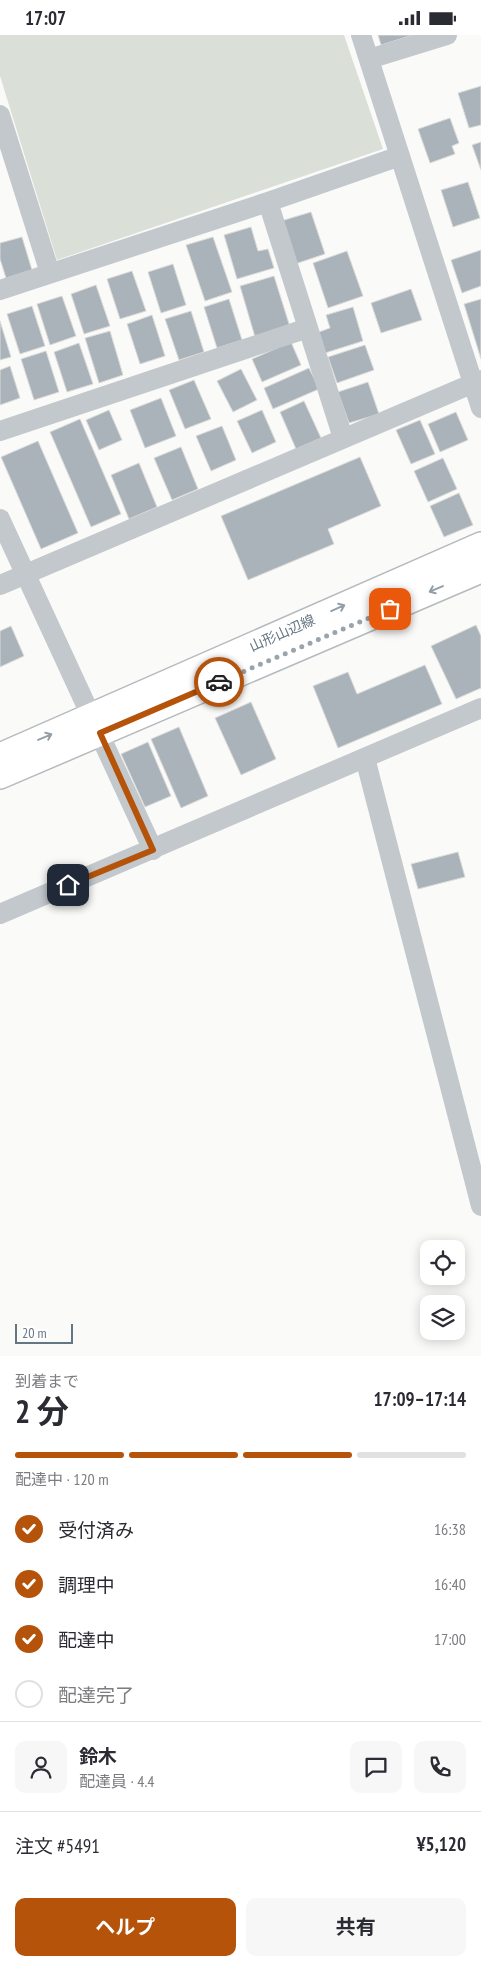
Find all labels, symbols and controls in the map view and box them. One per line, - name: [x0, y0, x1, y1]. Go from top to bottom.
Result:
- text: 17:07: [25, 6, 66, 30]
- one-way arrow: [429, 585, 444, 595]
- pin: [369, 588, 411, 630]
- icon: bag: [376, 595, 404, 623]
- one-way arrow: [330, 603, 345, 613]
- street label: 山形山辺線: [246, 611, 318, 655]
- courier: [194, 657, 244, 707]
- icon: car: [205, 668, 233, 696]
- one-way arrow: [37, 732, 52, 741]
- pin: [47, 864, 89, 906]
- icon: home: [54, 871, 82, 899]
- map controls: [420, 1240, 465, 1340]
- button: locate: [420, 1240, 465, 1285]
- button: layers: [420, 1295, 465, 1340]
- scale bar: [15, 1321, 72, 1344]
- text: 20 m: [22, 1324, 47, 1342]
- text: 到着まで: [15, 1371, 79, 1391]
- text: 17:09–17:14: [373, 1387, 466, 1411]
- text: 2 分: [15, 1390, 69, 1432]
- text: 配達中 · 120 m: [15, 1469, 109, 1489]
- icon: check: [15, 1515, 43, 1543]
- text: 受付済み: [58, 1518, 134, 1542]
- text: 16:38: [434, 1519, 466, 1539]
- icon: check: [15, 1570, 43, 1598]
- text: 調理中: [58, 1573, 115, 1597]
- text: 16:40: [434, 1574, 466, 1594]
- icon: check: [15, 1625, 43, 1653]
- text: 配達中: [58, 1628, 115, 1652]
- text: 17:00: [434, 1629, 466, 1649]
- text: 配達完了: [58, 1683, 134, 1707]
- button: person: [15, 1741, 67, 1793]
- button: chat: [350, 1741, 402, 1793]
- button: phone: [414, 1741, 466, 1793]
- text: 鈴木: [79, 1744, 117, 1768]
- text: 配達員 · 4.4: [79, 1771, 154, 1791]
- text: ¥5,120: [416, 1832, 466, 1856]
- text: 注文 #5491: [15, 1834, 100, 1858]
- button: ヘルプ: [15, 1898, 236, 1956]
- button: 共有: [246, 1898, 466, 1956]

